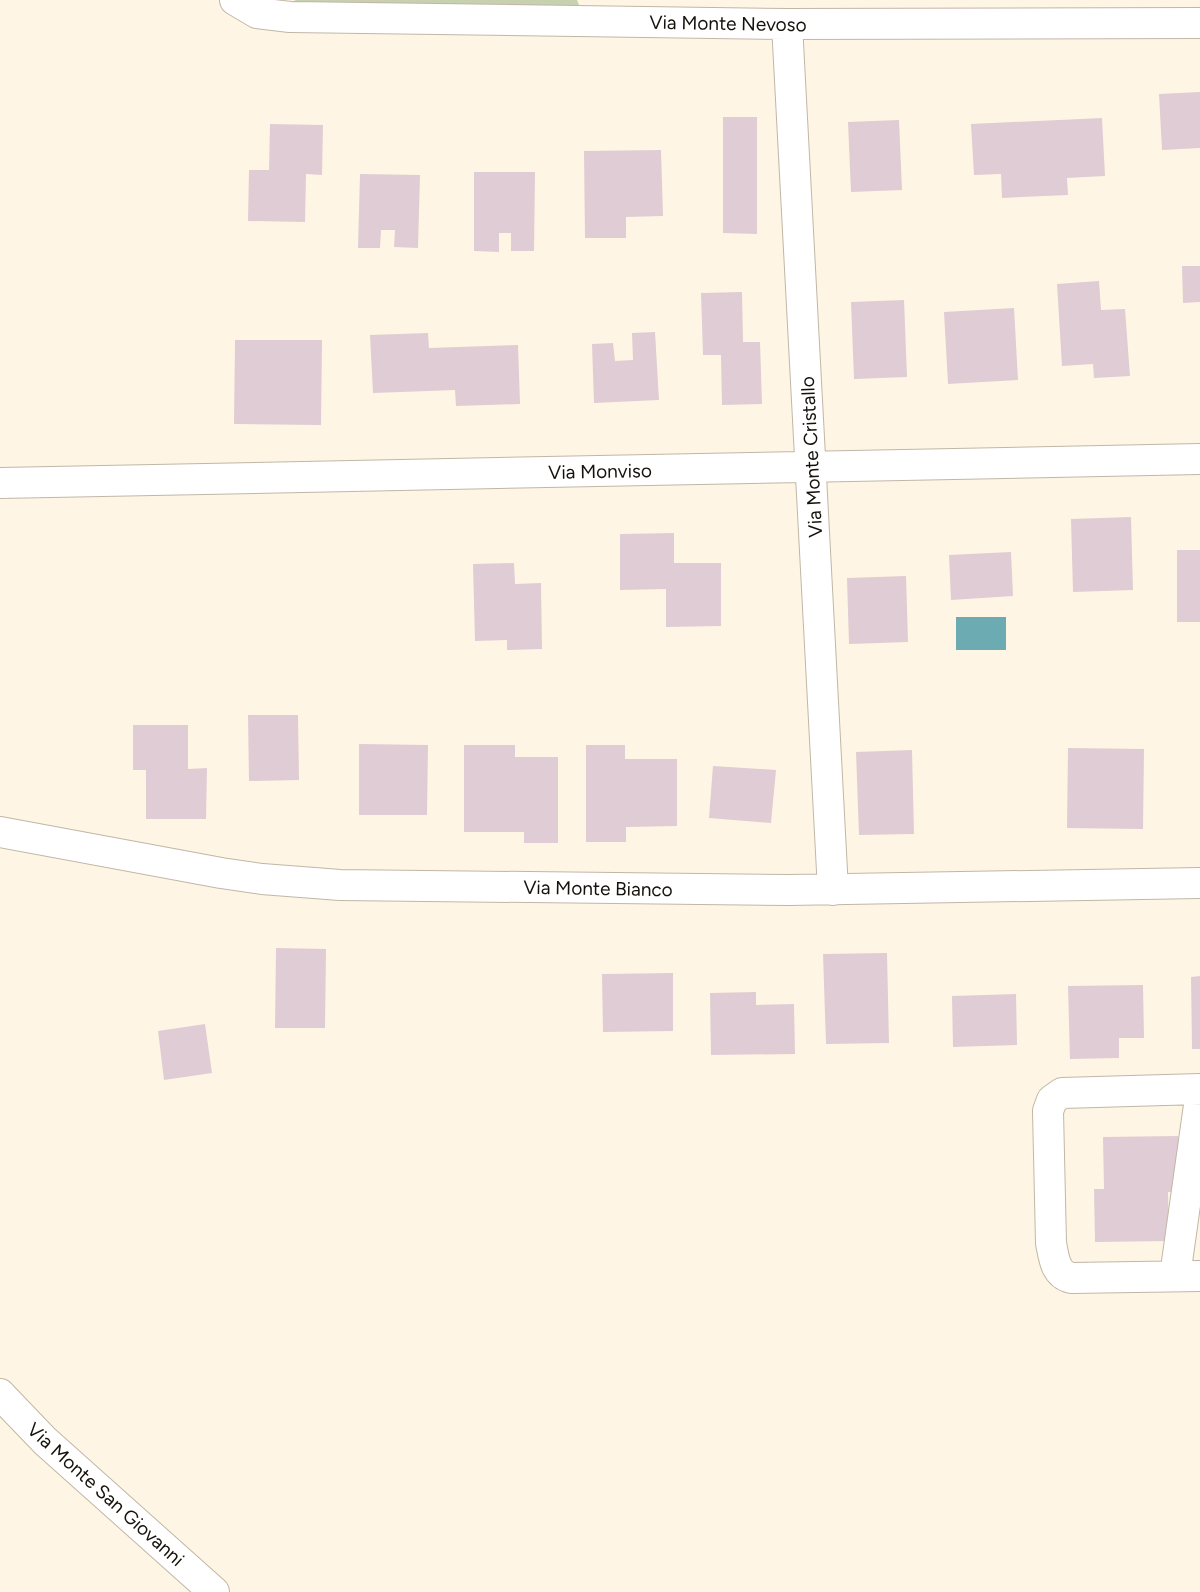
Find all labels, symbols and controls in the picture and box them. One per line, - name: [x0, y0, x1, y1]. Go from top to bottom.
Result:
- street label: Via Monte Nevoso: [649, 11, 807, 36]
- street label: Via Monte Cristallo: [796, 376, 827, 538]
- street label: Via Monviso: [548, 459, 652, 484]
- street label: Via Monte Bianco: [523, 876, 673, 901]
- street label: Via Monte San Giovanni: [23, 1418, 189, 1571]

